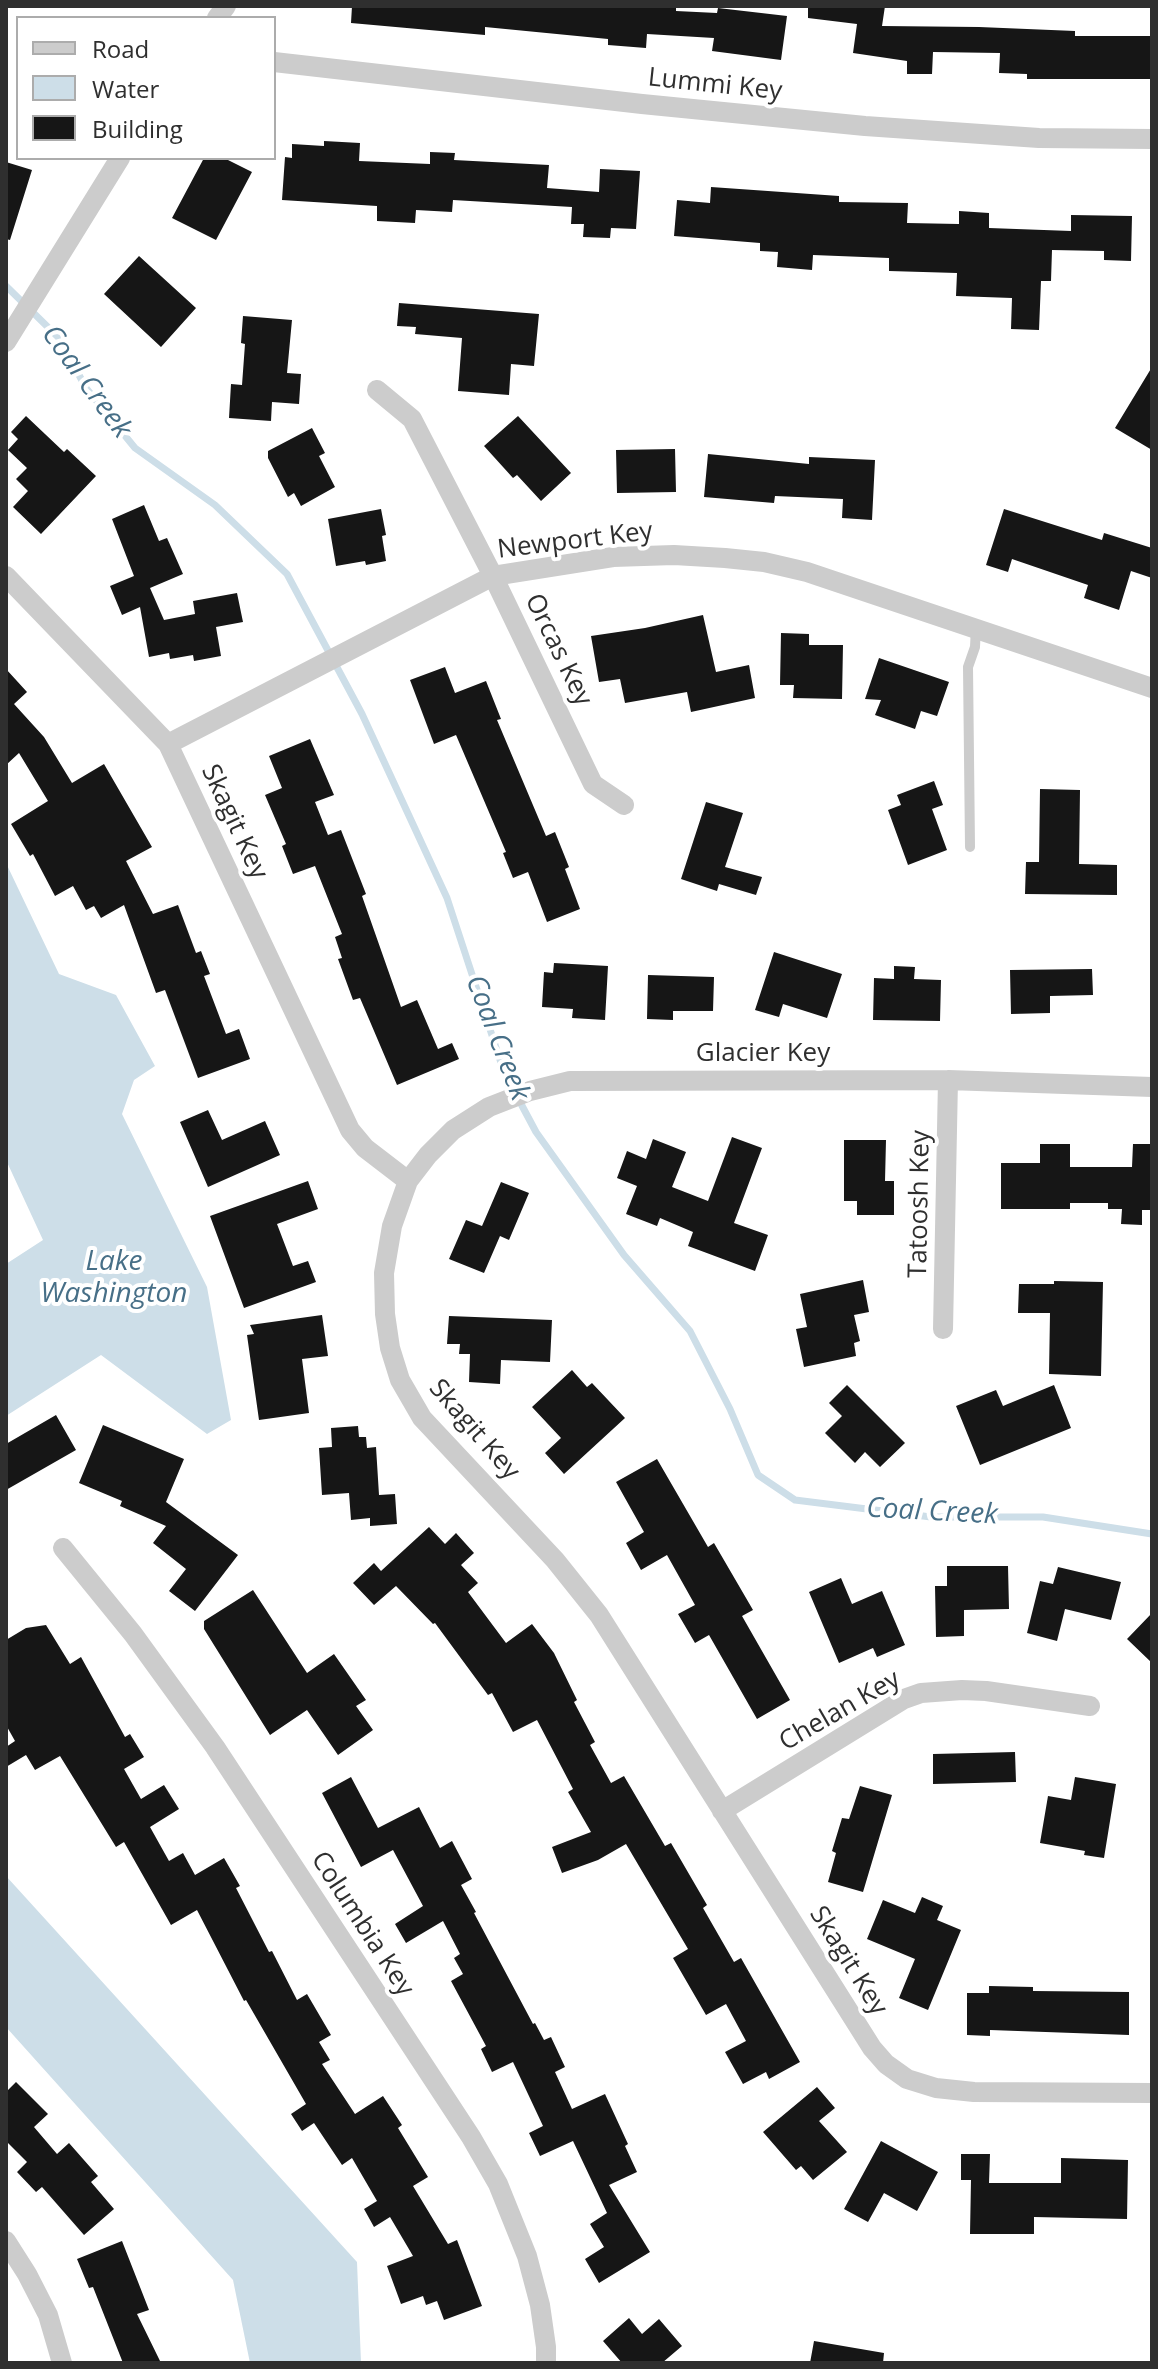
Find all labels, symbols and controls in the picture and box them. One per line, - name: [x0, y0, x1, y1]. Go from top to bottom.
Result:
- legend: [16, 16, 276, 160]
- text: Road: [92, 32, 149, 65]
- street label: Lummi Key: [646, 62, 784, 108]
- text: Water: [92, 72, 159, 105]
- text: Building: [92, 112, 183, 145]
- water label: Coal Creek: [34, 319, 138, 445]
- street label: Newport Key: [496, 516, 654, 566]
- street label: Orcas Key: [518, 589, 598, 711]
- street label: Skagit Key: [194, 760, 274, 884]
- water label: Coal Creek: [458, 971, 536, 1105]
- street label: Glacier Key: [696, 1038, 830, 1070]
- street label: Tatoosh Key: [903, 1130, 937, 1278]
- water label: Lake Washington: [41, 1245, 187, 1311]
- street label: Skagit Key: [422, 1373, 526, 1487]
- water label: Coal Creek: [865, 1492, 999, 1532]
- street label: Chelan Key: [774, 1664, 906, 1758]
- street label: Columbia Key: [304, 1846, 420, 2002]
- street label: Skagit Key: [802, 1901, 894, 2021]

